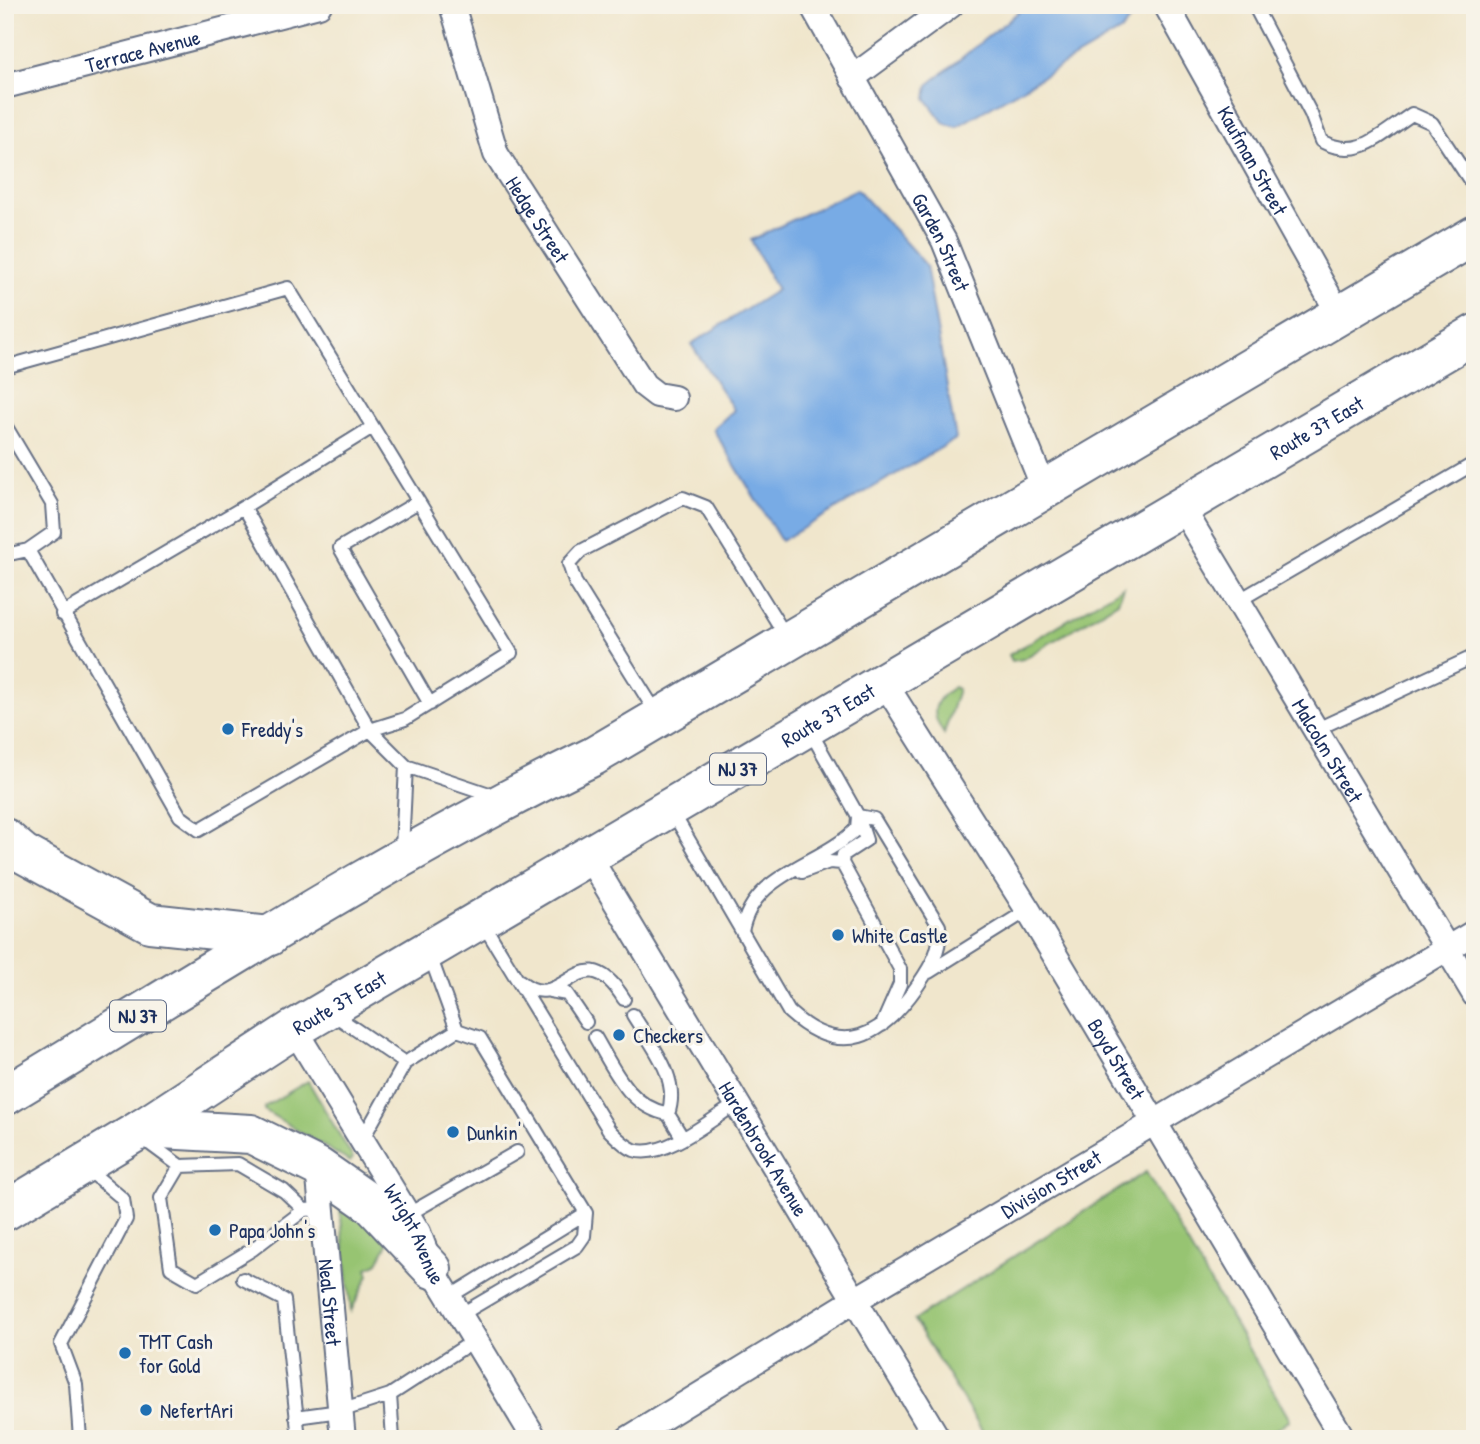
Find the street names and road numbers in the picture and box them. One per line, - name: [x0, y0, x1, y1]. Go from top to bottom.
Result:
- street label: Terrace Avenue: [82, 22, 203, 79]
- street label: Kaufman Street: [1211, 100, 1295, 221]
- street label: Hedge Street: [499, 170, 577, 269]
- street label: Garden Street: [905, 187, 977, 296]
- street label: Route 37 East: [1264, 388, 1369, 466]
- street label: Route 37 East: [775, 675, 881, 754]
- street label: Malcolm Street: [1285, 693, 1371, 808]
- road number: NJ 37: [710, 754, 766, 784]
- street label: Route 37 East: [287, 963, 392, 1041]
- road number: NJ 37: [110, 1000, 166, 1032]
- street label: Boyd Street: [1081, 1013, 1153, 1106]
- street label: Hardenbrook Avenue: [712, 1076, 816, 1222]
- street label: Division Street: [995, 1142, 1107, 1225]
- street label: Wright Avenue: [377, 1178, 452, 1290]
- street label: Neal Street: [312, 1258, 349, 1348]

